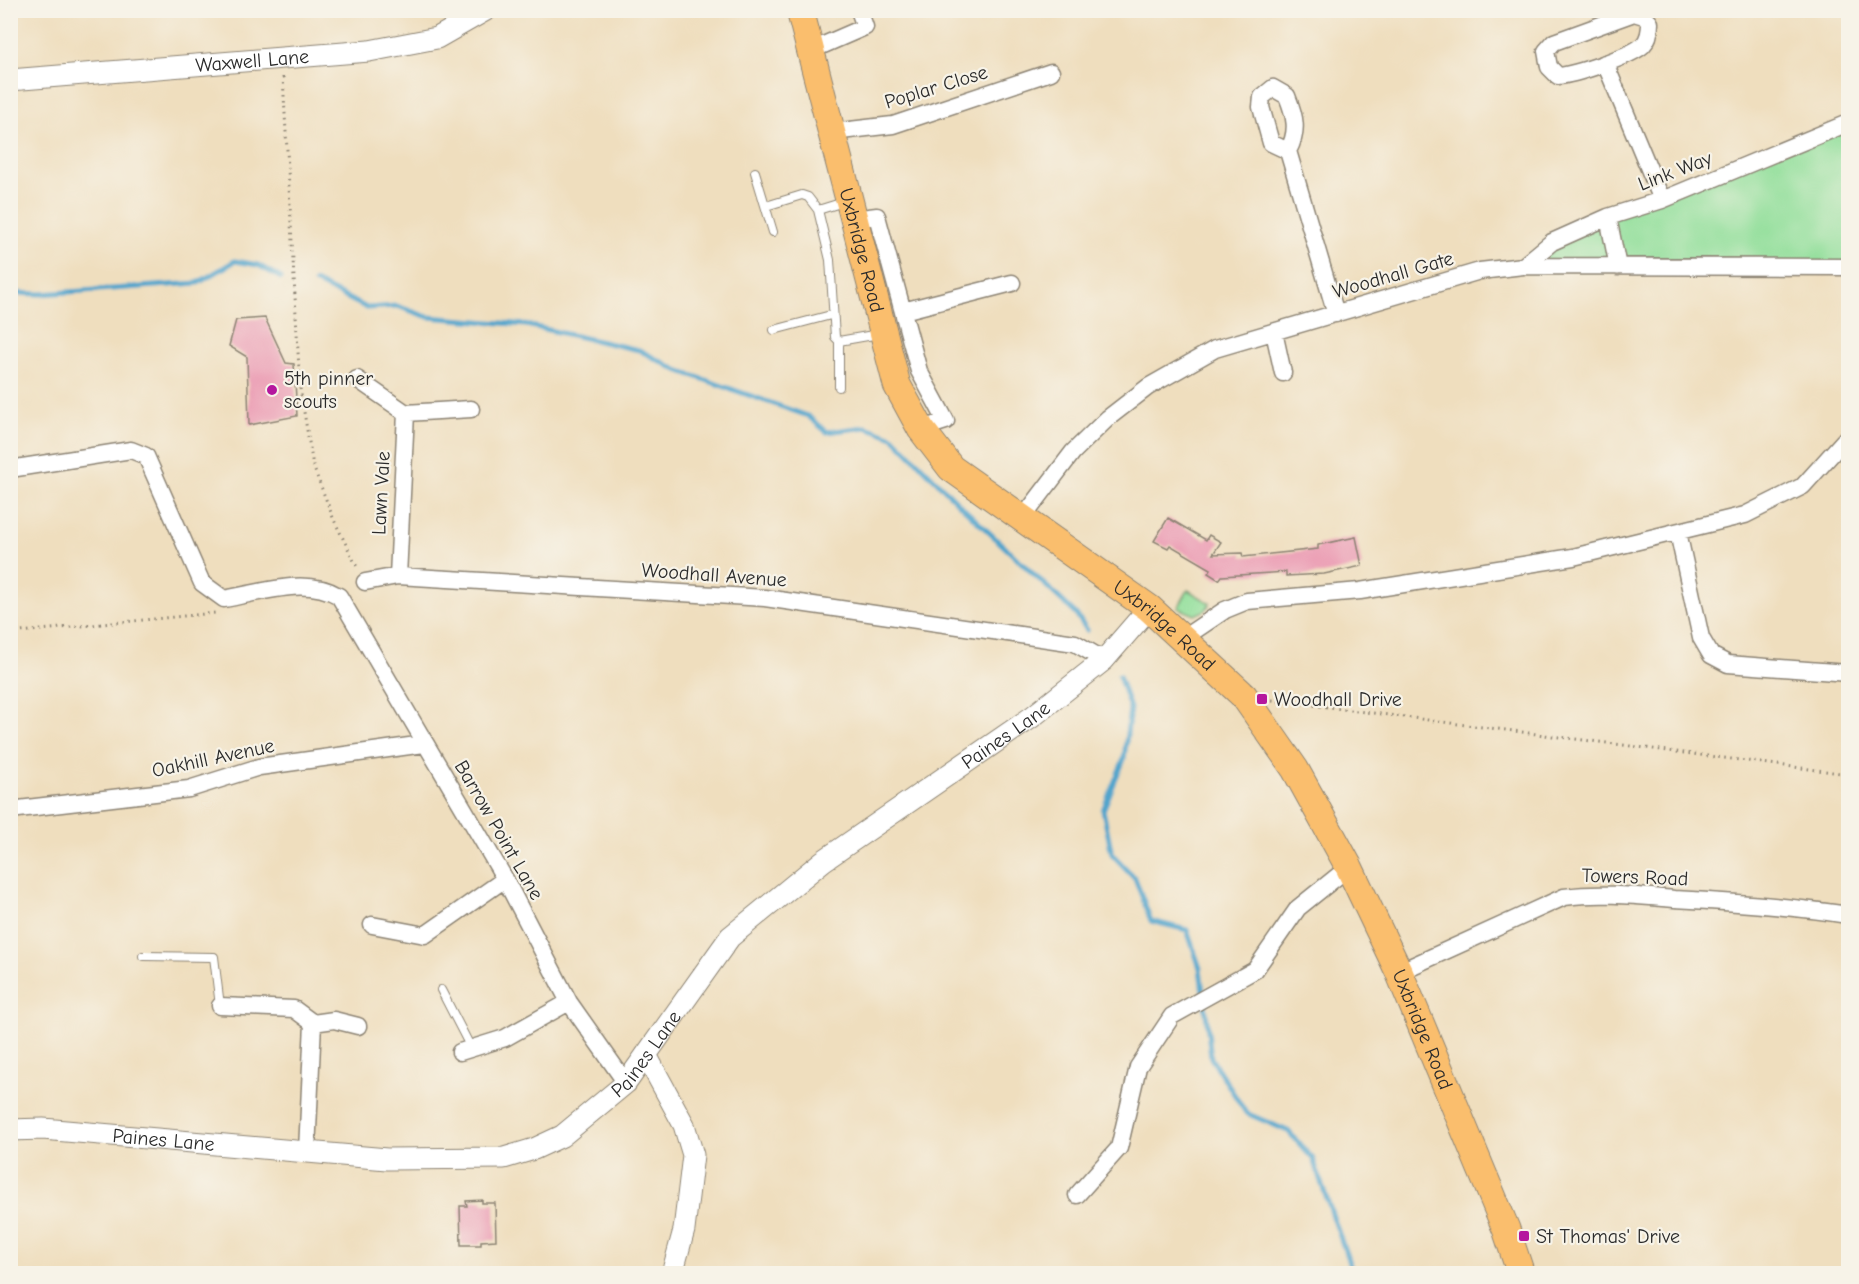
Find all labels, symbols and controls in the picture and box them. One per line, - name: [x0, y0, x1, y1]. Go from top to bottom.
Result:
- street label: Waxwell Lane: [194, 44, 310, 76]
- street label: Poplar Close: [882, 60, 990, 114]
- street label: Link Way: [1635, 146, 1715, 196]
- street label: Uxbridge Road: [835, 185, 889, 315]
- street label: Woodhall Gate: [1330, 247, 1456, 303]
- place label: 5th pinner scouts: [284, 367, 373, 413]
- marker: 5th pinner scouts: [265, 383, 279, 397]
- street label: Lawn Vale: [367, 450, 395, 536]
- street label: Woodhall Avenue: [641, 558, 787, 592]
- street label: Uxbridge Road: [1109, 575, 1220, 675]
- place label: Woodhall Drive: [1274, 688, 1402, 711]
- marker: Woodhall Drive: [1255, 692, 1269, 706]
- street label: Paines Lane: [957, 696, 1054, 774]
- street label: Oakhill Avenue: [150, 734, 276, 782]
- street label: Barrow Point Lane: [450, 756, 548, 904]
- street label: Towers Road: [1581, 864, 1689, 890]
- street label: Uxbridge Road: [1388, 966, 1458, 1093]
- street label: Paines Lane: [606, 1006, 686, 1102]
- street label: Paines Lane: [111, 1124, 216, 1155]
- place label: St Thomas' Drive: [1536, 1225, 1680, 1248]
- marker: St Thomas' Drive: [1517, 1229, 1531, 1243]

